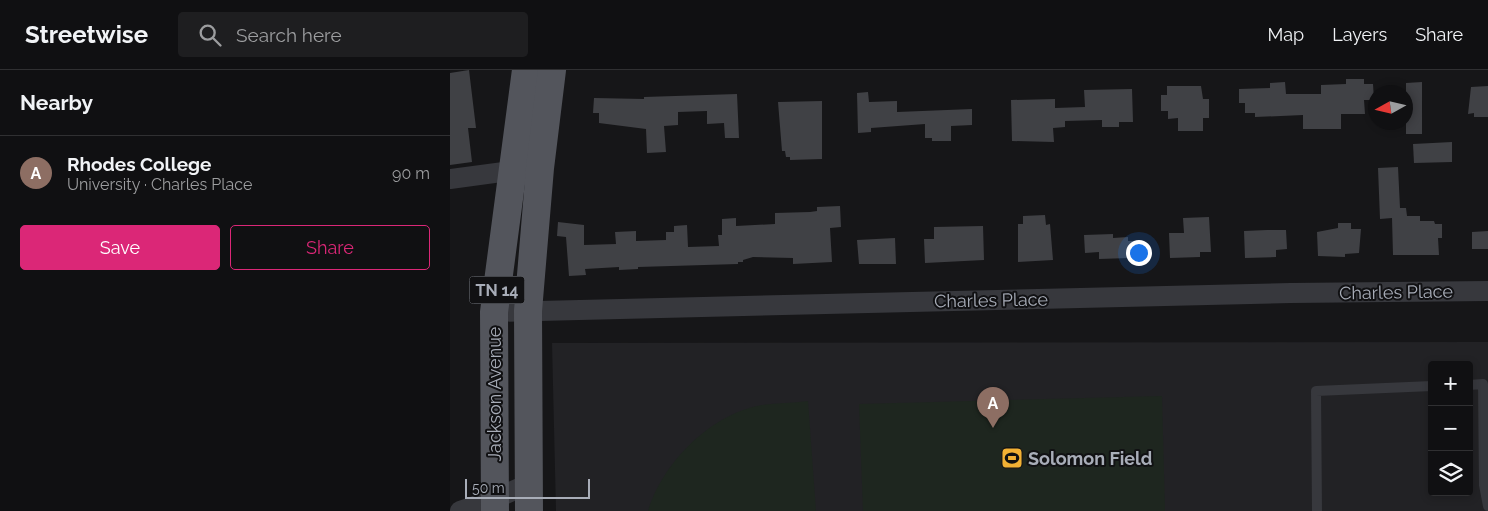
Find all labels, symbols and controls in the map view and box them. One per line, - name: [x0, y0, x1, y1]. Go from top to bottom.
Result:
- search box: [178, 12, 528, 57]
- text: Streetwise: [25, 20, 148, 49]
- icon: search: [196, 21, 224, 49]
- text: Search here: [236, 24, 342, 46]
- text: Map: [1268, 24, 1304, 45]
- text: Layers: [1332, 24, 1387, 45]
- text: Share: [1415, 24, 1463, 45]
- north arrow: [1368, 85, 1413, 130]
- text: Nearby: [20, 90, 93, 115]
- text: Rhodes College: [67, 153, 211, 175]
- text: A: [31, 164, 41, 183]
- text: 90 m: [392, 164, 430, 183]
- text: University · Charles Place: [67, 175, 252, 194]
- button: Save: [20, 225, 220, 270]
- button: Share: [230, 225, 430, 270]
- your location: [1126, 240, 1152, 266]
- road number: TN 14: [470, 276, 524, 304]
- street label: Charles Place: [1339, 280, 1454, 303]
- street label: Charles Place: [934, 288, 1049, 311]
- street label: Jackson Avenue: [484, 326, 505, 461]
- map controls: [1428, 361, 1473, 496]
- button: +: [1428, 361, 1473, 406]
- pin: A: [977, 387, 1009, 428]
- button: −: [1428, 406, 1473, 451]
- sports icon: Solomon Field: [1000, 446, 1024, 470]
- place label: Solomon Field: [1028, 448, 1152, 469]
- button: layers: [1428, 451, 1473, 496]
- scale bar: [465, 476, 590, 499]
- text: 50 m: [472, 480, 505, 496]

